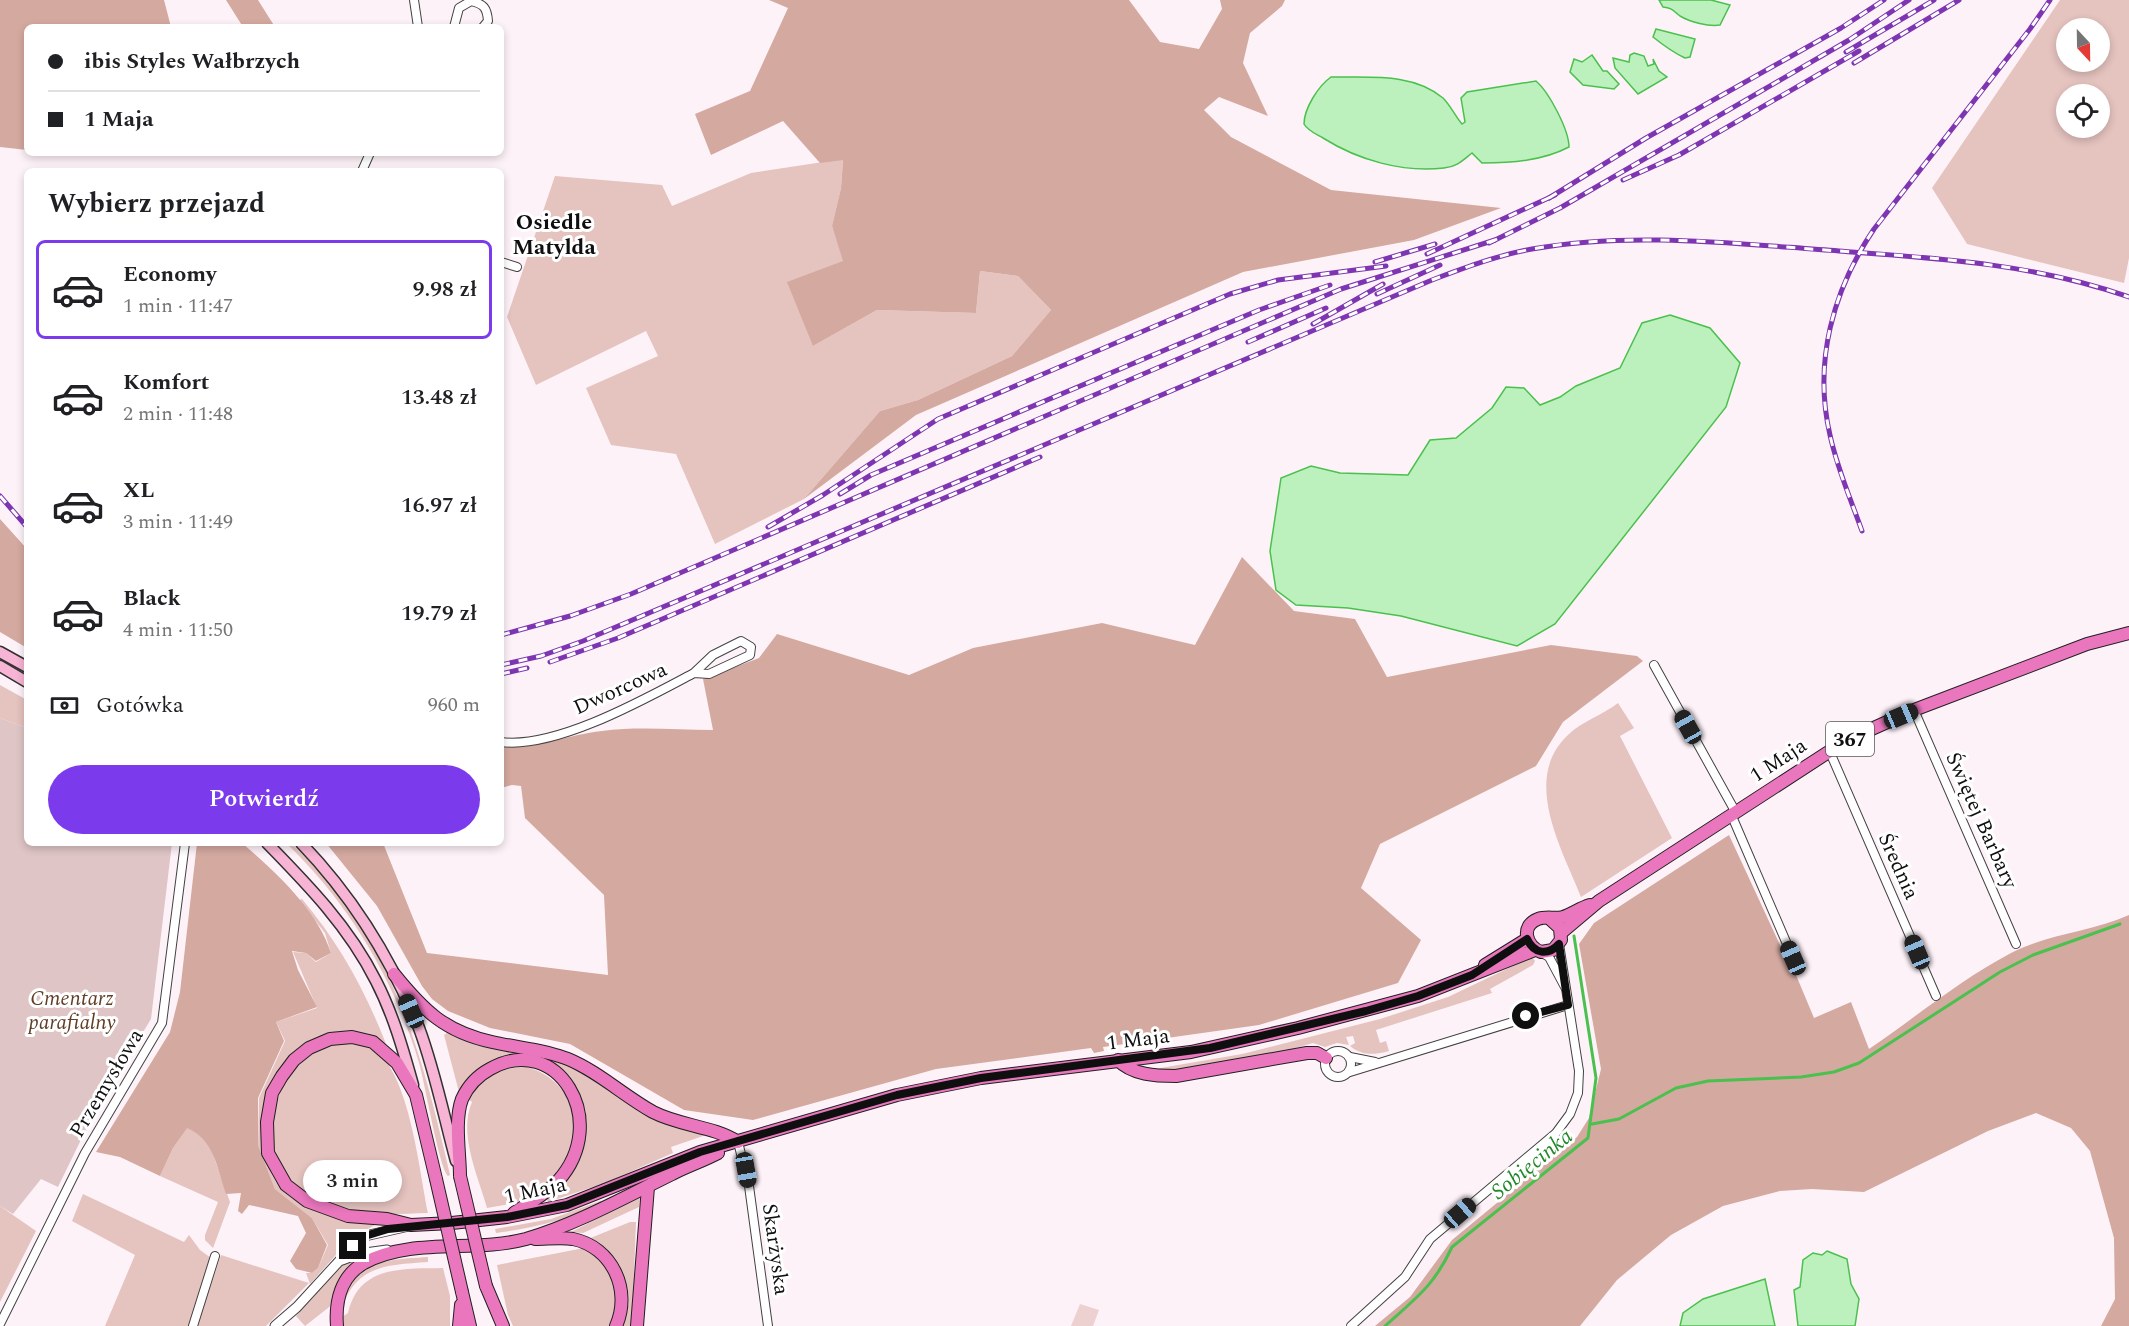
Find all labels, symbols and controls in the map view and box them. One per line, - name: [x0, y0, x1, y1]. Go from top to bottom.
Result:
- north arrow: [2056, 18, 2110, 72]
- map controls: [2056, 18, 2110, 138]
- text: ibis Styles Wałbrzych: [84, 45, 300, 78]
- button: locate: [2056, 84, 2110, 138]
- text: 1 Maja: [84, 103, 154, 136]
- text: Wybierz przejazd: [48, 183, 265, 225]
- district label: Osiedle Matylda: [512, 206, 596, 264]
- text: Economy: [123, 258, 216, 291]
- icon: car: [51, 263, 105, 317]
- text: 9.98 zł: [413, 273, 477, 306]
- text: 1 min · 11:47: [123, 291, 233, 321]
- text: Komfort: [123, 366, 209, 399]
- icon: car: [51, 371, 105, 425]
- text: 13.48 zł: [401, 381, 477, 414]
- text: 2 min · 11:48: [123, 399, 233, 429]
- text: XL: [123, 474, 154, 507]
- icon: car: [51, 479, 105, 533]
- text: 16.97 zł: [401, 489, 477, 522]
- text: 3 min · 11:49: [123, 507, 233, 537]
- text: Black: [123, 582, 181, 615]
- icon: car: [51, 587, 105, 641]
- text: 19.79 zł: [401, 597, 477, 630]
- text: 4 min · 11:50: [123, 615, 233, 645]
- street label: Dworcowa: [568, 654, 673, 724]
- icon: cash: [48, 689, 81, 722]
- text: Gotówka: [96, 689, 184, 722]
- text: 960 m: [428, 690, 480, 720]
- car: [1881, 701, 1921, 731]
- car: [1671, 707, 1705, 747]
- road number: 367: [1826, 722, 1874, 756]
- street label: 1 Maja: [1743, 730, 1814, 791]
- street label: Świętej Barbary: [1937, 747, 2026, 895]
- button: Potwierdź: [48, 765, 480, 834]
- street label: Średnia: [1869, 828, 1927, 906]
- car: [1902, 932, 1932, 972]
- car: [1777, 938, 1809, 978]
- park label: Cmentarz parafialny: [27, 983, 116, 1039]
- car: [395, 991, 427, 1031]
- route start: [1512, 1002, 1539, 1029]
- street label: 1 Maja: [1105, 1020, 1172, 1060]
- street label: Przemysłowa: [62, 1022, 152, 1144]
- water label: Sobięcinka: [1484, 1121, 1580, 1208]
- car: [734, 1151, 758, 1189]
- callout: 3 min: [304, 1159, 403, 1201]
- text: 3 min: [327, 1166, 378, 1196]
- street label: 1 Maja: [501, 1169, 570, 1213]
- car: [1441, 1194, 1479, 1232]
- street label: Skarżyska: [753, 1201, 797, 1298]
- route end: [339, 1232, 366, 1259]

